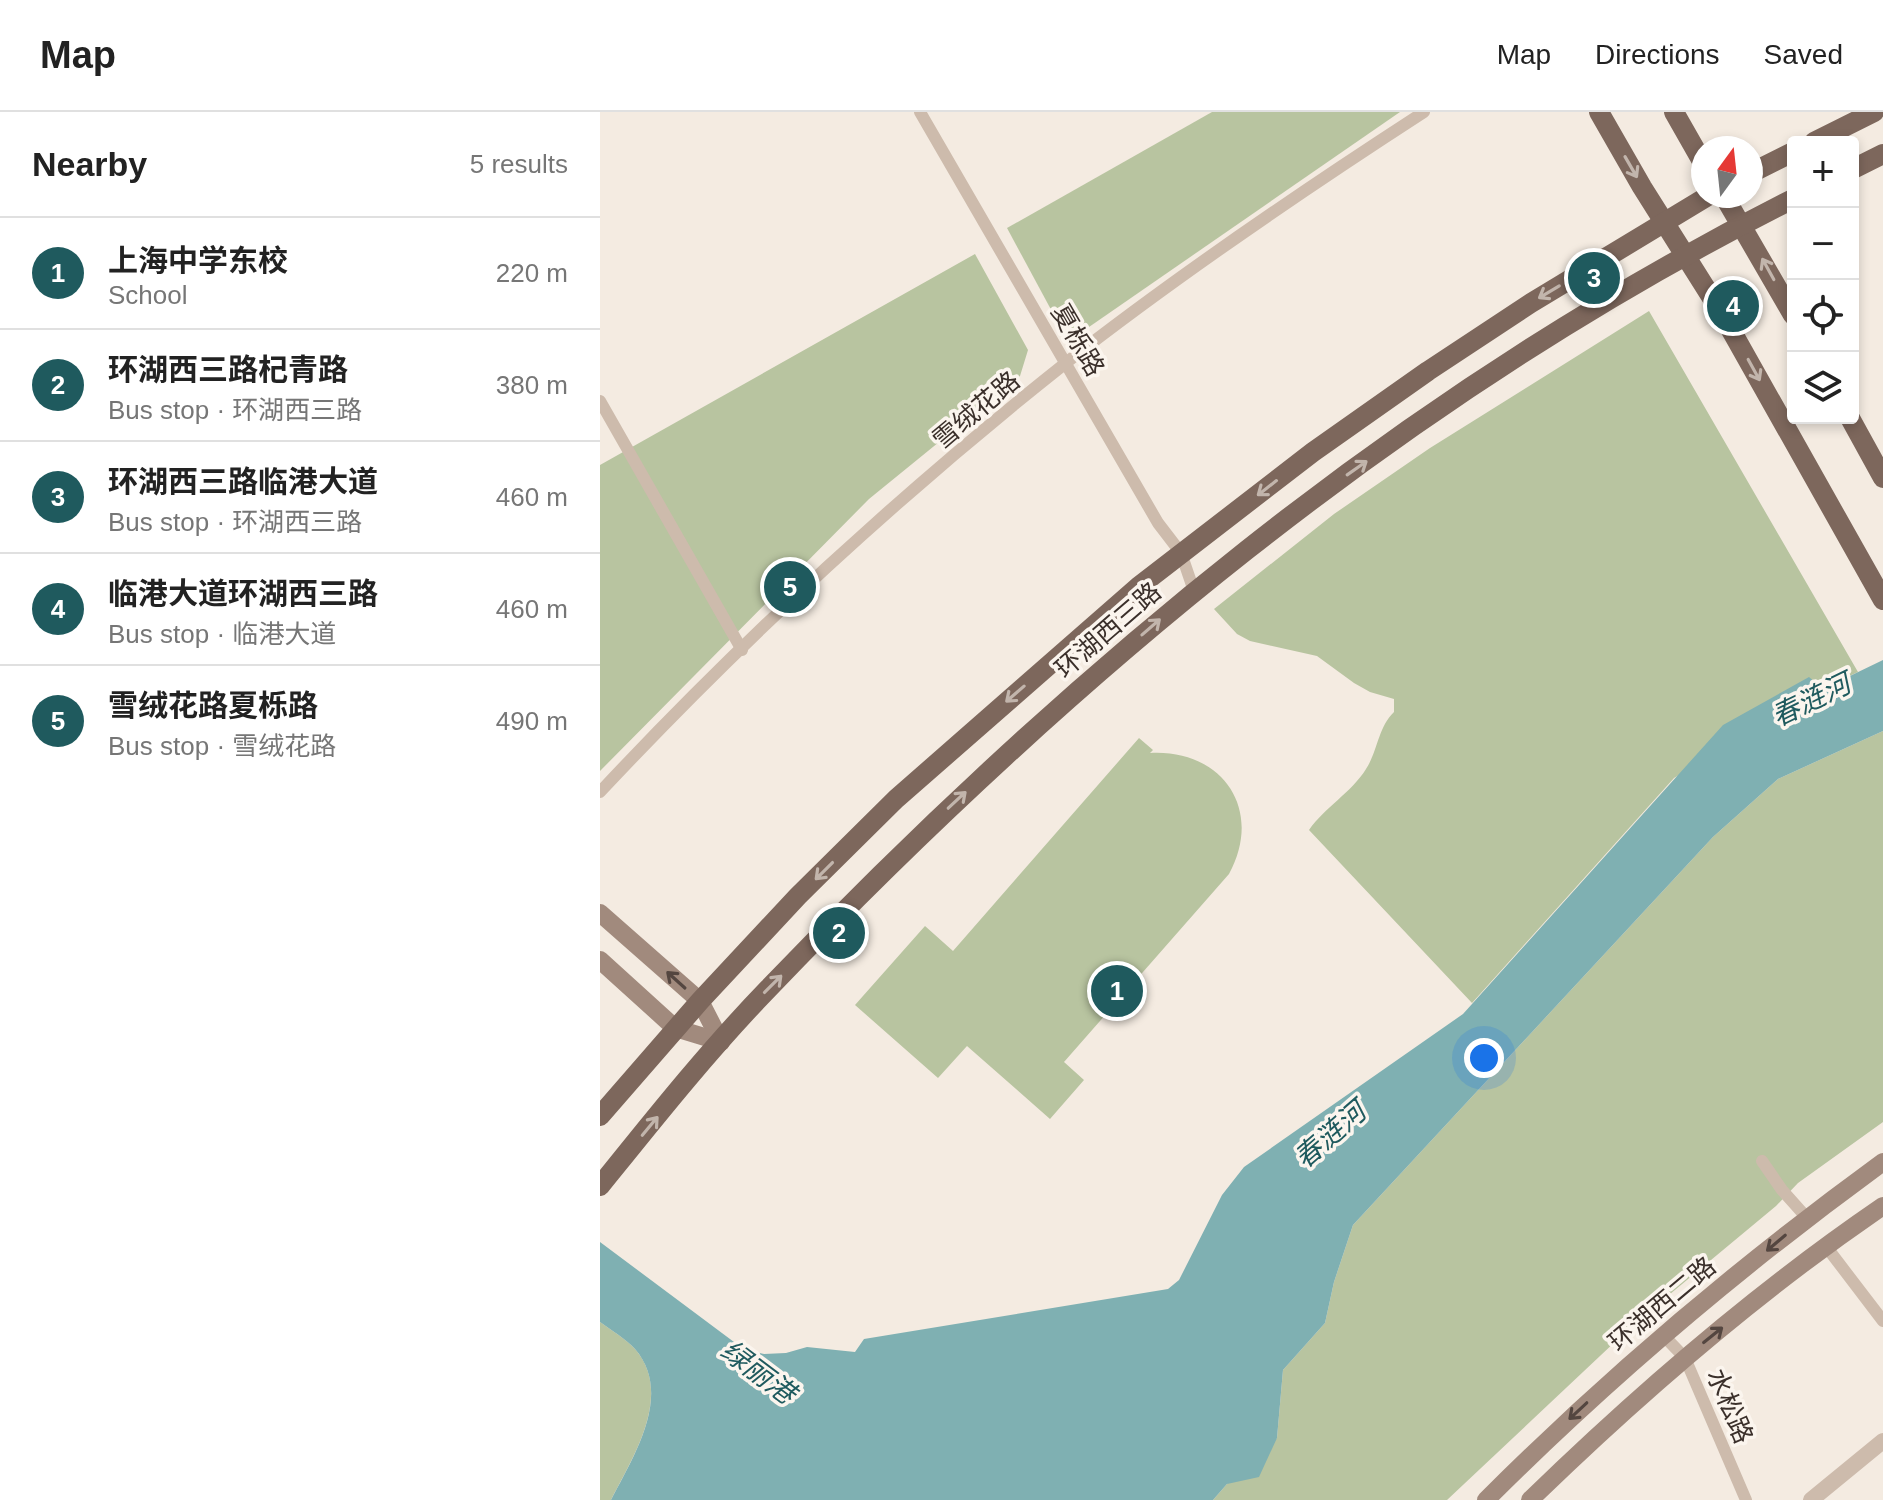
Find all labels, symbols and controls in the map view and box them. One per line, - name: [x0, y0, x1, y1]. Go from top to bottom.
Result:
- text: Map: [40, 34, 116, 76]
- text: Map: [1497, 39, 1551, 70]
- text: Directions: [1595, 39, 1720, 70]
- text: Saved: [1764, 39, 1843, 70]
- north arrow: [1691, 136, 1763, 208]
- map controls: [1787, 136, 1859, 424]
- button: +: [1787, 136, 1859, 208]
- text: Nearby: [32, 145, 147, 183]
- text: 5 results: [470, 149, 568, 179]
- one-way arrow: [1623, 155, 1639, 179]
- button: −: [1787, 208, 1859, 280]
- text: 上海中学东校: [108, 244, 288, 277]
- pin: 3: [1568, 248, 1620, 308]
- text: 1: [51, 258, 65, 288]
- text: 220 m: [496, 258, 568, 288]
- one-way arrow: [1760, 258, 1775, 282]
- pin: 4: [1707, 276, 1759, 336]
- text: School: [108, 280, 188, 310]
- button: locate: [1787, 280, 1859, 352]
- one-way arrow: [1538, 285, 1562, 300]
- street label: 夏栎路: [1046, 299, 1110, 381]
- button: layers: [1787, 352, 1859, 424]
- text: 环湖西三路杞青路: [108, 353, 348, 386]
- one-way arrow: [1747, 358, 1762, 382]
- street label: 雪绒花路: [927, 365, 1025, 455]
- text: 2: [51, 370, 65, 400]
- text: 380 m: [496, 370, 568, 400]
- text: Bus stop · 环湖西三路: [108, 395, 362, 425]
- one-way arrow: [1345, 460, 1367, 476]
- text: 环湖西三路临港大道: [108, 465, 378, 498]
- one-way arrow: [1257, 479, 1278, 496]
- text: 3: [51, 482, 65, 512]
- text: 460 m: [496, 482, 568, 512]
- text: Bus stop · 环湖西三路: [108, 507, 362, 537]
- pin: 5: [764, 557, 816, 617]
- street label: 环湖西三路: [1049, 576, 1167, 684]
- text: 临港大道环湖西三路: [108, 577, 378, 610]
- text: 4: [51, 594, 65, 624]
- text: 460 m: [496, 594, 568, 624]
- text: Bus stop · 临港大道: [108, 619, 336, 649]
- one-way arrow: [1141, 619, 1161, 637]
- water label: 春涟河: [1766, 665, 1860, 732]
- one-way arrow: [1005, 685, 1025, 703]
- text: 雪绒花路夏栎路: [108, 689, 318, 722]
- text: 5: [51, 706, 65, 736]
- text: 490 m: [496, 706, 568, 736]
- text: Bus stop · 雪绒花路: [108, 731, 336, 761]
- one-way arrow: [946, 791, 966, 809]
- one-way arrow: [814, 861, 834, 880]
- pin: 2: [813, 903, 865, 963]
- pin: 1: [1091, 961, 1143, 1021]
- one-way arrow: [666, 971, 686, 989]
- one-way arrow: [763, 975, 782, 994]
- your location: [1464, 1038, 1504, 1078]
- water label: 春涟河: [1288, 1092, 1376, 1174]
- one-way arrow: [641, 1116, 659, 1136]
- one-way arrow: [1767, 1234, 1787, 1252]
- street label: 环湖西二路: [1603, 1251, 1721, 1357]
- one-way arrow: [1702, 1327, 1723, 1344]
- water label: 绿丽港: [715, 1334, 804, 1412]
- street label: 水松路: [1701, 1364, 1759, 1448]
- one-way arrow: [1569, 1402, 1589, 1420]

